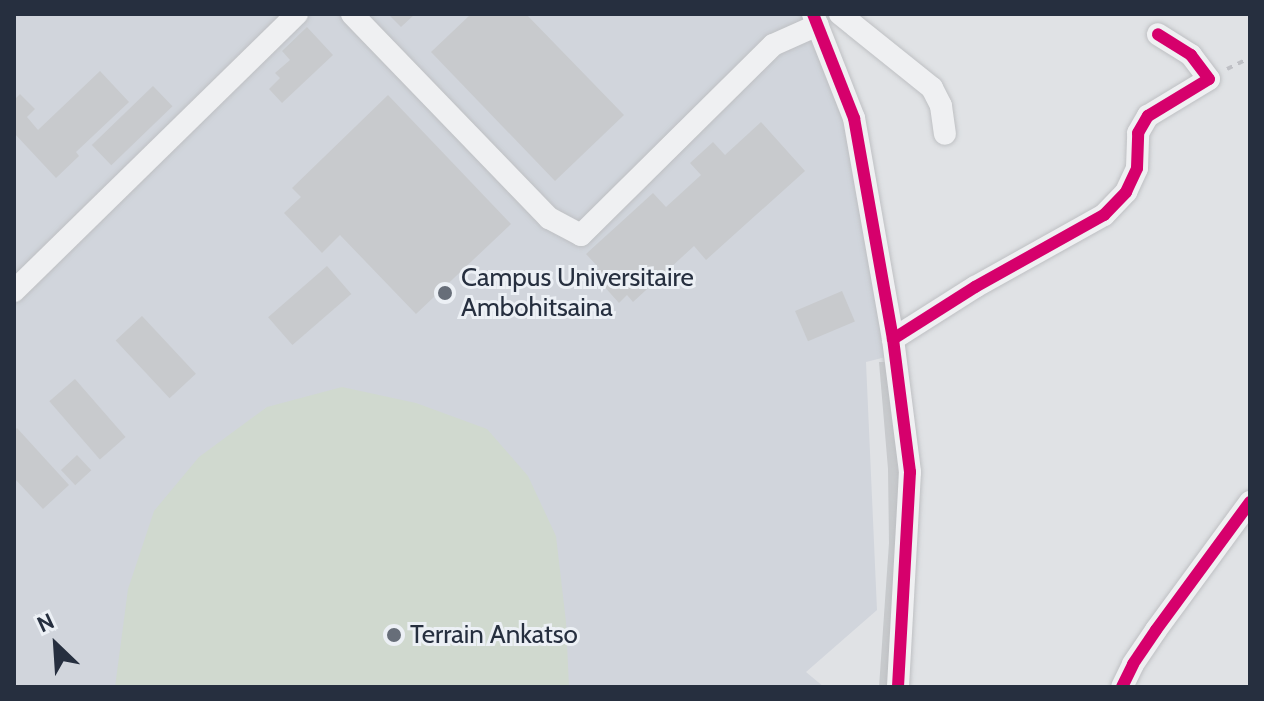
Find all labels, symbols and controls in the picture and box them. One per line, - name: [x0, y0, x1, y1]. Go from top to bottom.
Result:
- place label: Campus Universitaire Ambohitsaina: [461, 262, 694, 324]
- marker: Campus Universitaire Ambohitsaina: [436, 284, 454, 302]
- north arrow: [16, 605, 96, 685]
- text: N: [33, 607, 58, 638]
- place label: Terrain Ankatso: [410, 619, 578, 651]
- marker: Terrain Ankatso: [385, 626, 403, 644]

